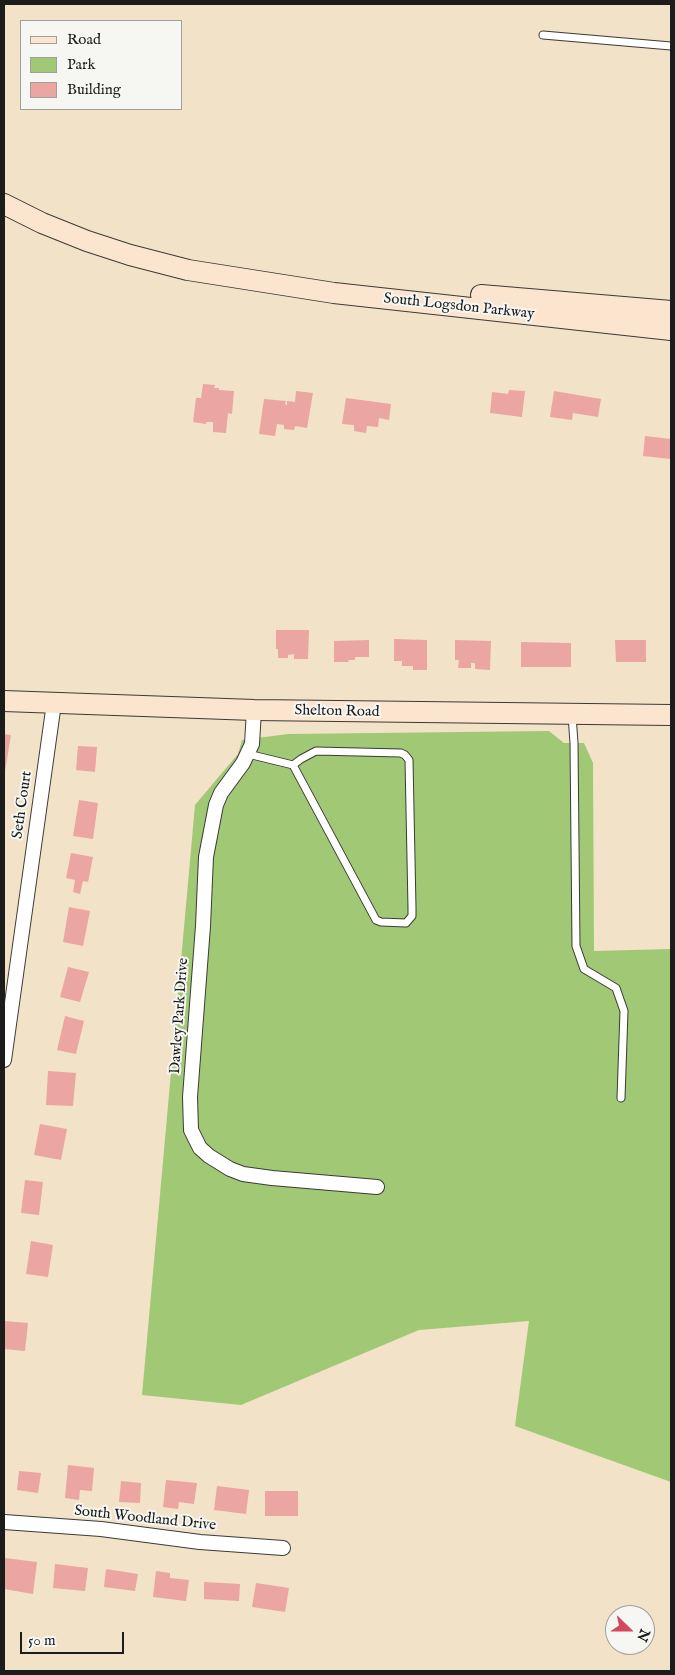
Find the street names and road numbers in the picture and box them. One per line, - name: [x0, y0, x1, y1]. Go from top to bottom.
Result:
- street label: South Logsdon Parkway: [383, 290, 535, 324]
- street label: Shelton Road: [294, 702, 380, 722]
- street label: Seth Court: [9, 770, 37, 840]
- street label: Dawley Park Drive: [167, 957, 193, 1075]
- street label: South Woodland Drive: [73, 1503, 217, 1535]

